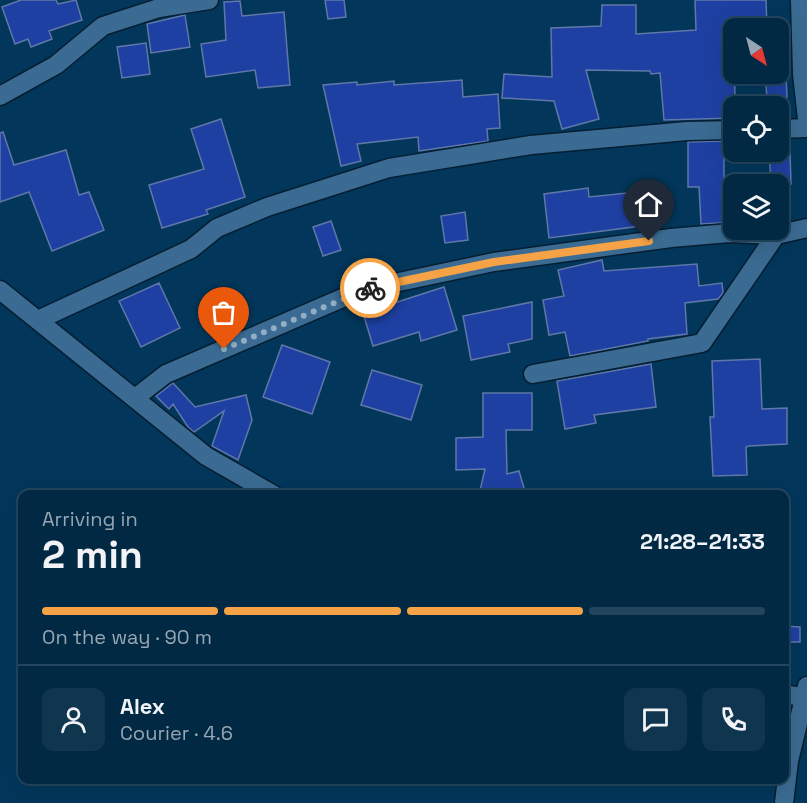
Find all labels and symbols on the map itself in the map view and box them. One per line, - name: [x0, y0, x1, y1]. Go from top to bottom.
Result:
- north arrow: [723, 18, 789, 84]
- pin: [623, 179, 674, 241]
- courier: [340, 258, 400, 318]
- pin: [198, 287, 249, 349]

